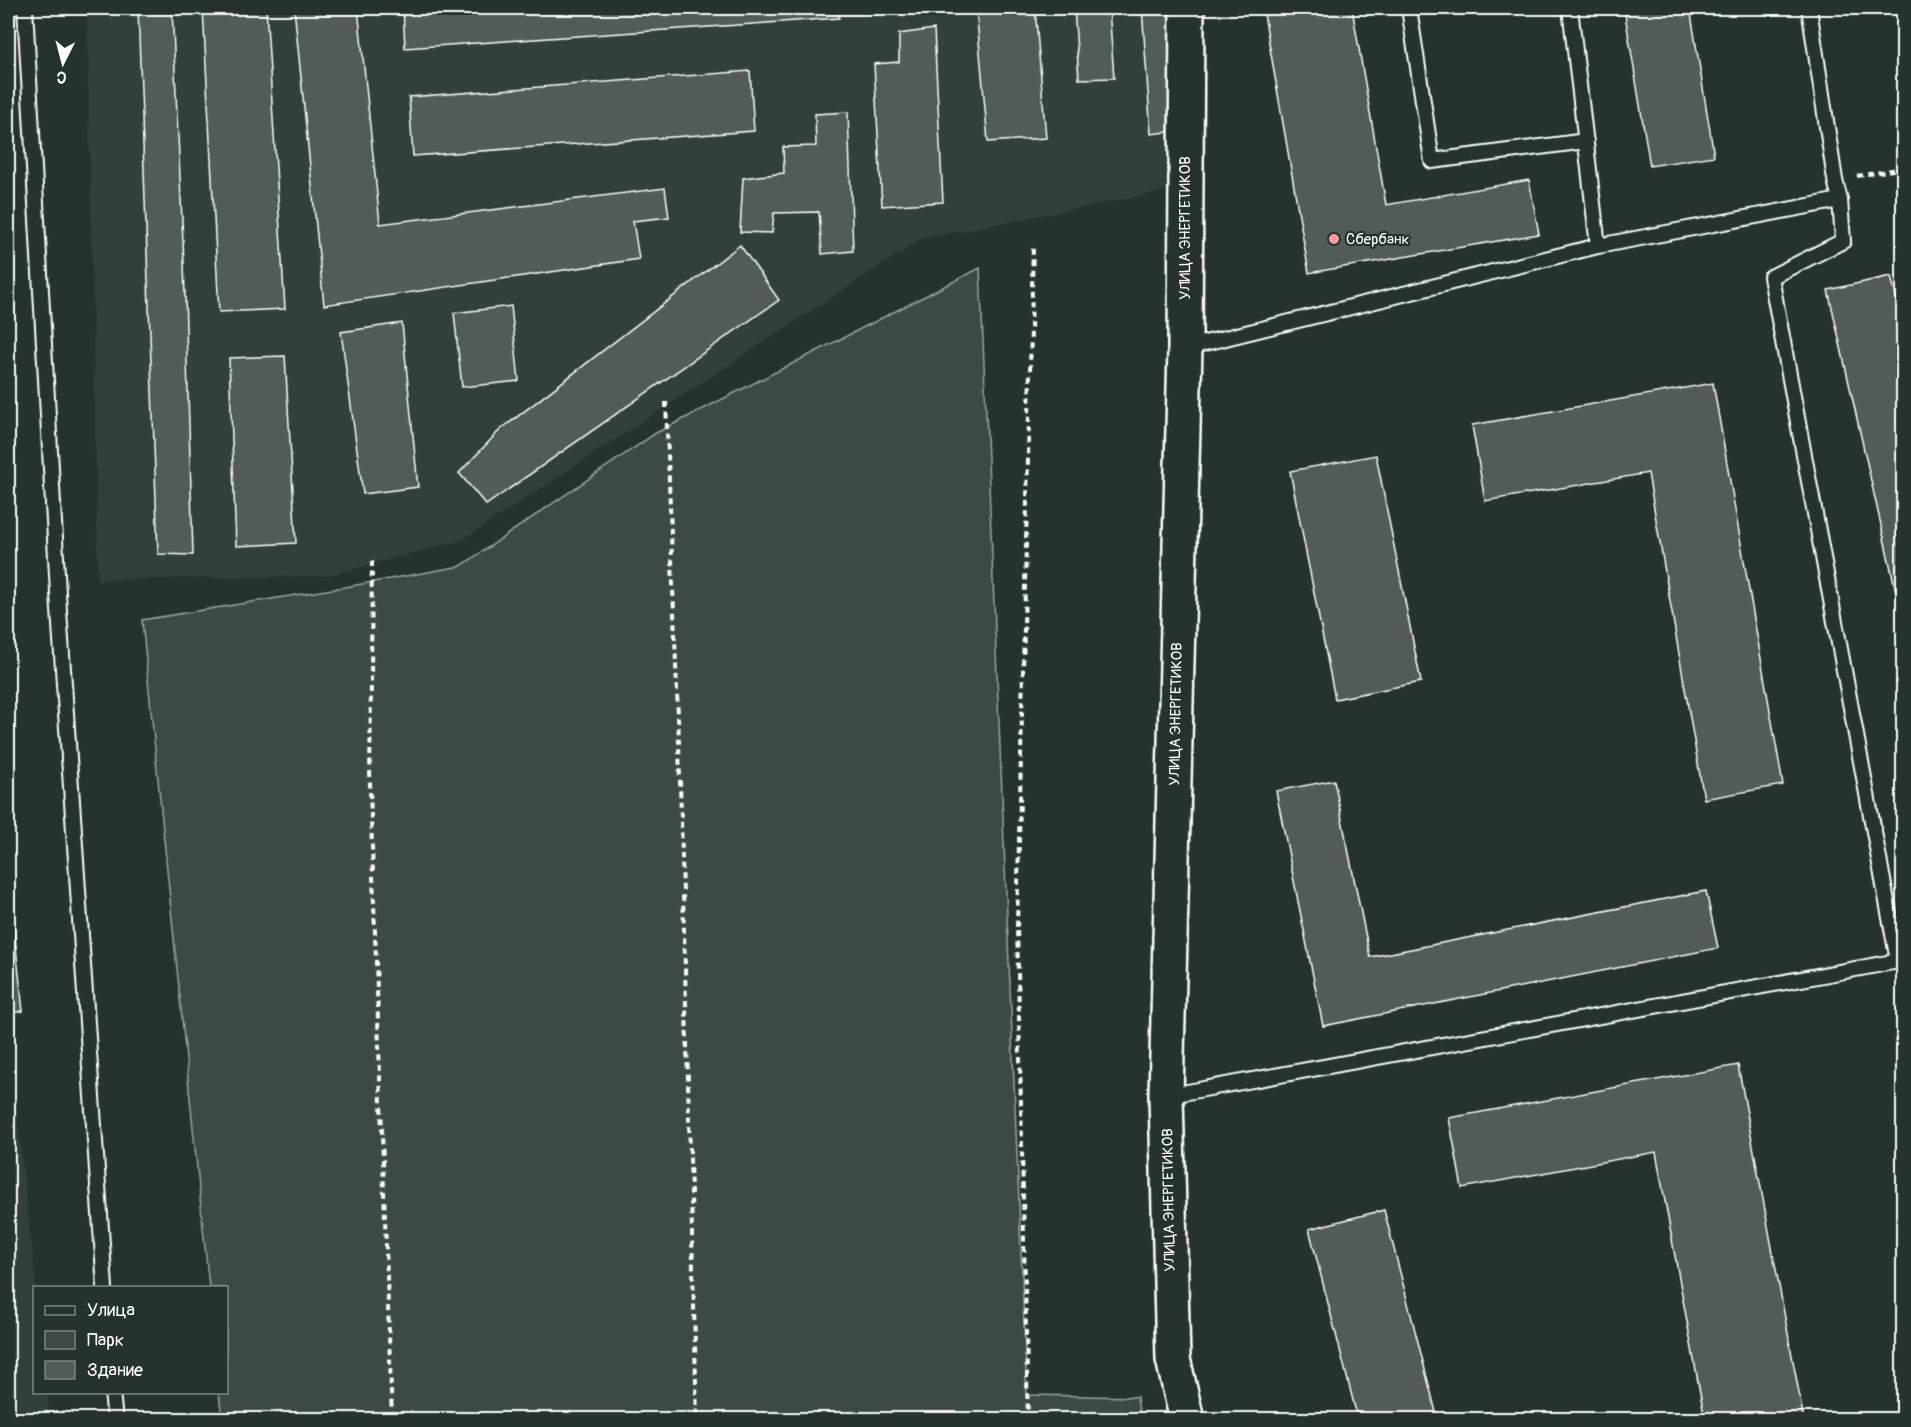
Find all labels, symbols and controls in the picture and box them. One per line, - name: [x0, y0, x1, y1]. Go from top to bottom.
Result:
- north arrow: [33, 33, 93, 93]
- text: С: [55, 66, 67, 87]
- street label: УЛИЦА ЭНЕРГЕТИКОВ: [1176, 156, 1195, 300]
- place label: Сбербанк: [1346, 230, 1409, 249]
- marker: Сбербанк: [1327, 232, 1341, 246]
- street label: УЛИЦА ЭНЕРГЕТИКОВ: [1165, 642, 1187, 786]
- street label: УЛИЦА ЭНЕРГЕТИКОВ: [1158, 1128, 1180, 1272]
- legend: [33, 1286, 228, 1394]
- text: Улица: [87, 1299, 135, 1322]
- text: Парк: [87, 1329, 124, 1352]
- text: Здание: [87, 1359, 143, 1382]

